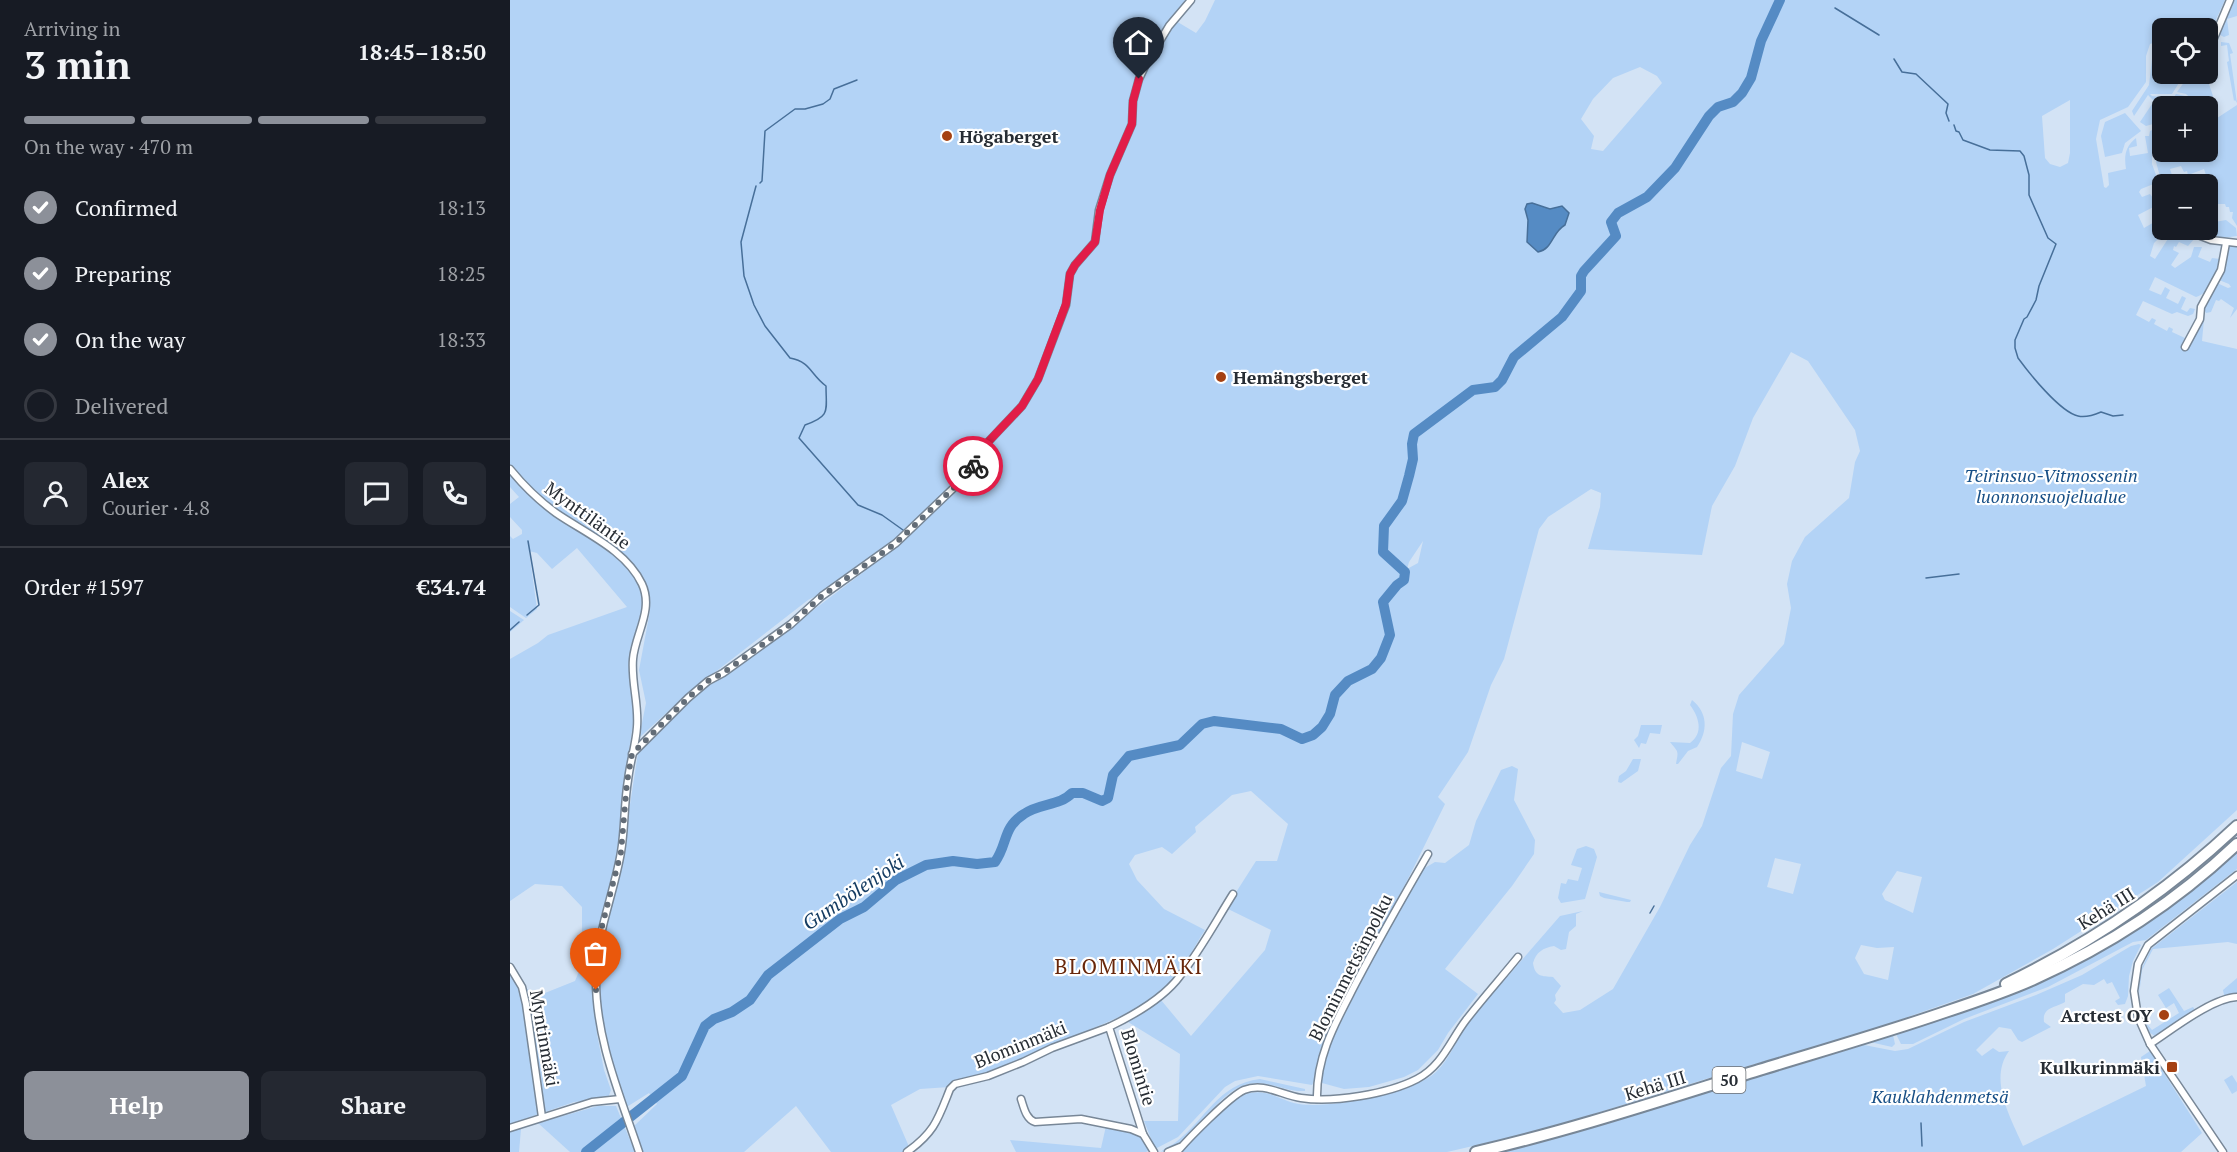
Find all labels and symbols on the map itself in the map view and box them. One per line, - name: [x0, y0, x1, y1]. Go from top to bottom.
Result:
- pin: [1113, 17, 1164, 79]
- place label: Högaberget: [959, 124, 1059, 148]
- marker: Högaberget: [940, 129, 954, 143]
- place label: Hemängsberget: [1233, 365, 1368, 389]
- marker: Hemängsberget: [1214, 370, 1228, 384]
- courier: [943, 436, 1003, 496]
- park label: Teirinsuo-Vitmossenin luonnonsuojelualue: [1964, 463, 2138, 508]
- street label: Mynttiläntie: [540, 476, 636, 554]
- water label: Gumbölenjoki: [797, 848, 910, 936]
- street label: Kehä III: [2073, 881, 2139, 935]
- street label: Blominmetsänpolku: [1303, 889, 1397, 1045]
- pin: [570, 928, 621, 990]
- district label: BLOMINMÄKI: [1055, 952, 1203, 980]
- street label: Myntinmäki: [525, 988, 565, 1088]
- place label: Arctest OY: [2060, 1003, 2152, 1027]
- marker: Arctest OY: [2157, 1008, 2171, 1022]
- street label: Blominmäki: [970, 1015, 1070, 1073]
- street label: Blomintie: [1116, 1026, 1162, 1108]
- place label: Kulkurinmäki: [2040, 1055, 2160, 1079]
- marker: Kulkurinmäki: [2165, 1060, 2179, 1074]
- street label: Kehä III: [1621, 1064, 1689, 1106]
- road number: 50: [1712, 1067, 1746, 1093]
- park label: Kauklahdenmetsä: [1870, 1084, 2009, 1108]

